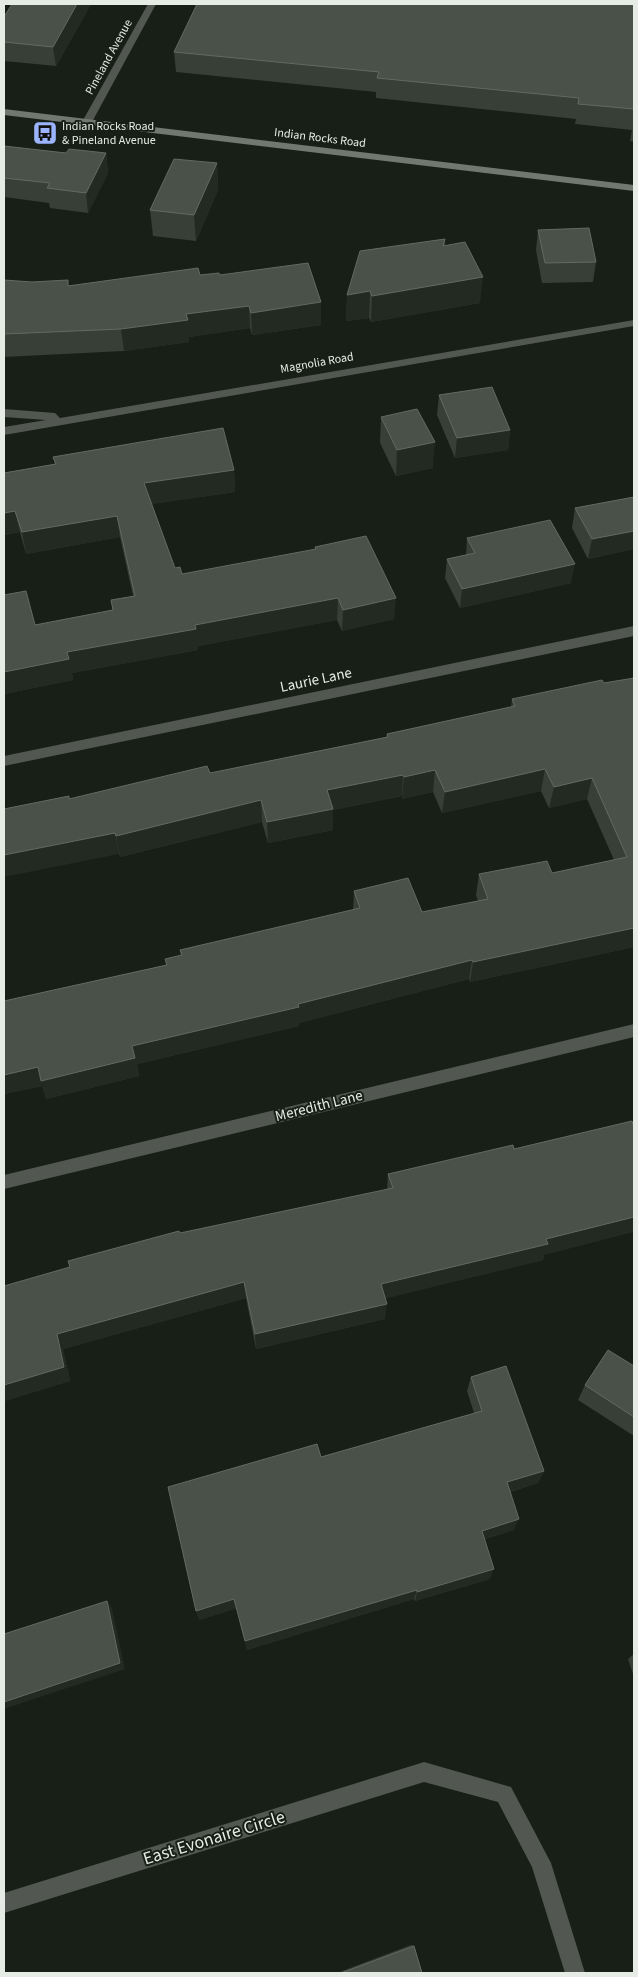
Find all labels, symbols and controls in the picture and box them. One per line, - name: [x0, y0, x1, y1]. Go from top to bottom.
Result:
- street label: Pineland Avenue: [81, 16, 137, 98]
- place label: Indian Rocks Road & Pineland Avenue: [62, 118, 156, 149]
- bus stop icon: Indian Rocks Road & Pineland Avenue: [32, 120, 58, 146]
- street label: Indian Rocks Road: [273, 124, 367, 152]
- street label: Magnolia Road: [279, 348, 355, 378]
- street label: Laurie Lane: [278, 662, 354, 698]
- street label: Meredith Lane: [273, 1085, 365, 1127]
- street label: East Evonaire Circle: [140, 1804, 288, 1871]

